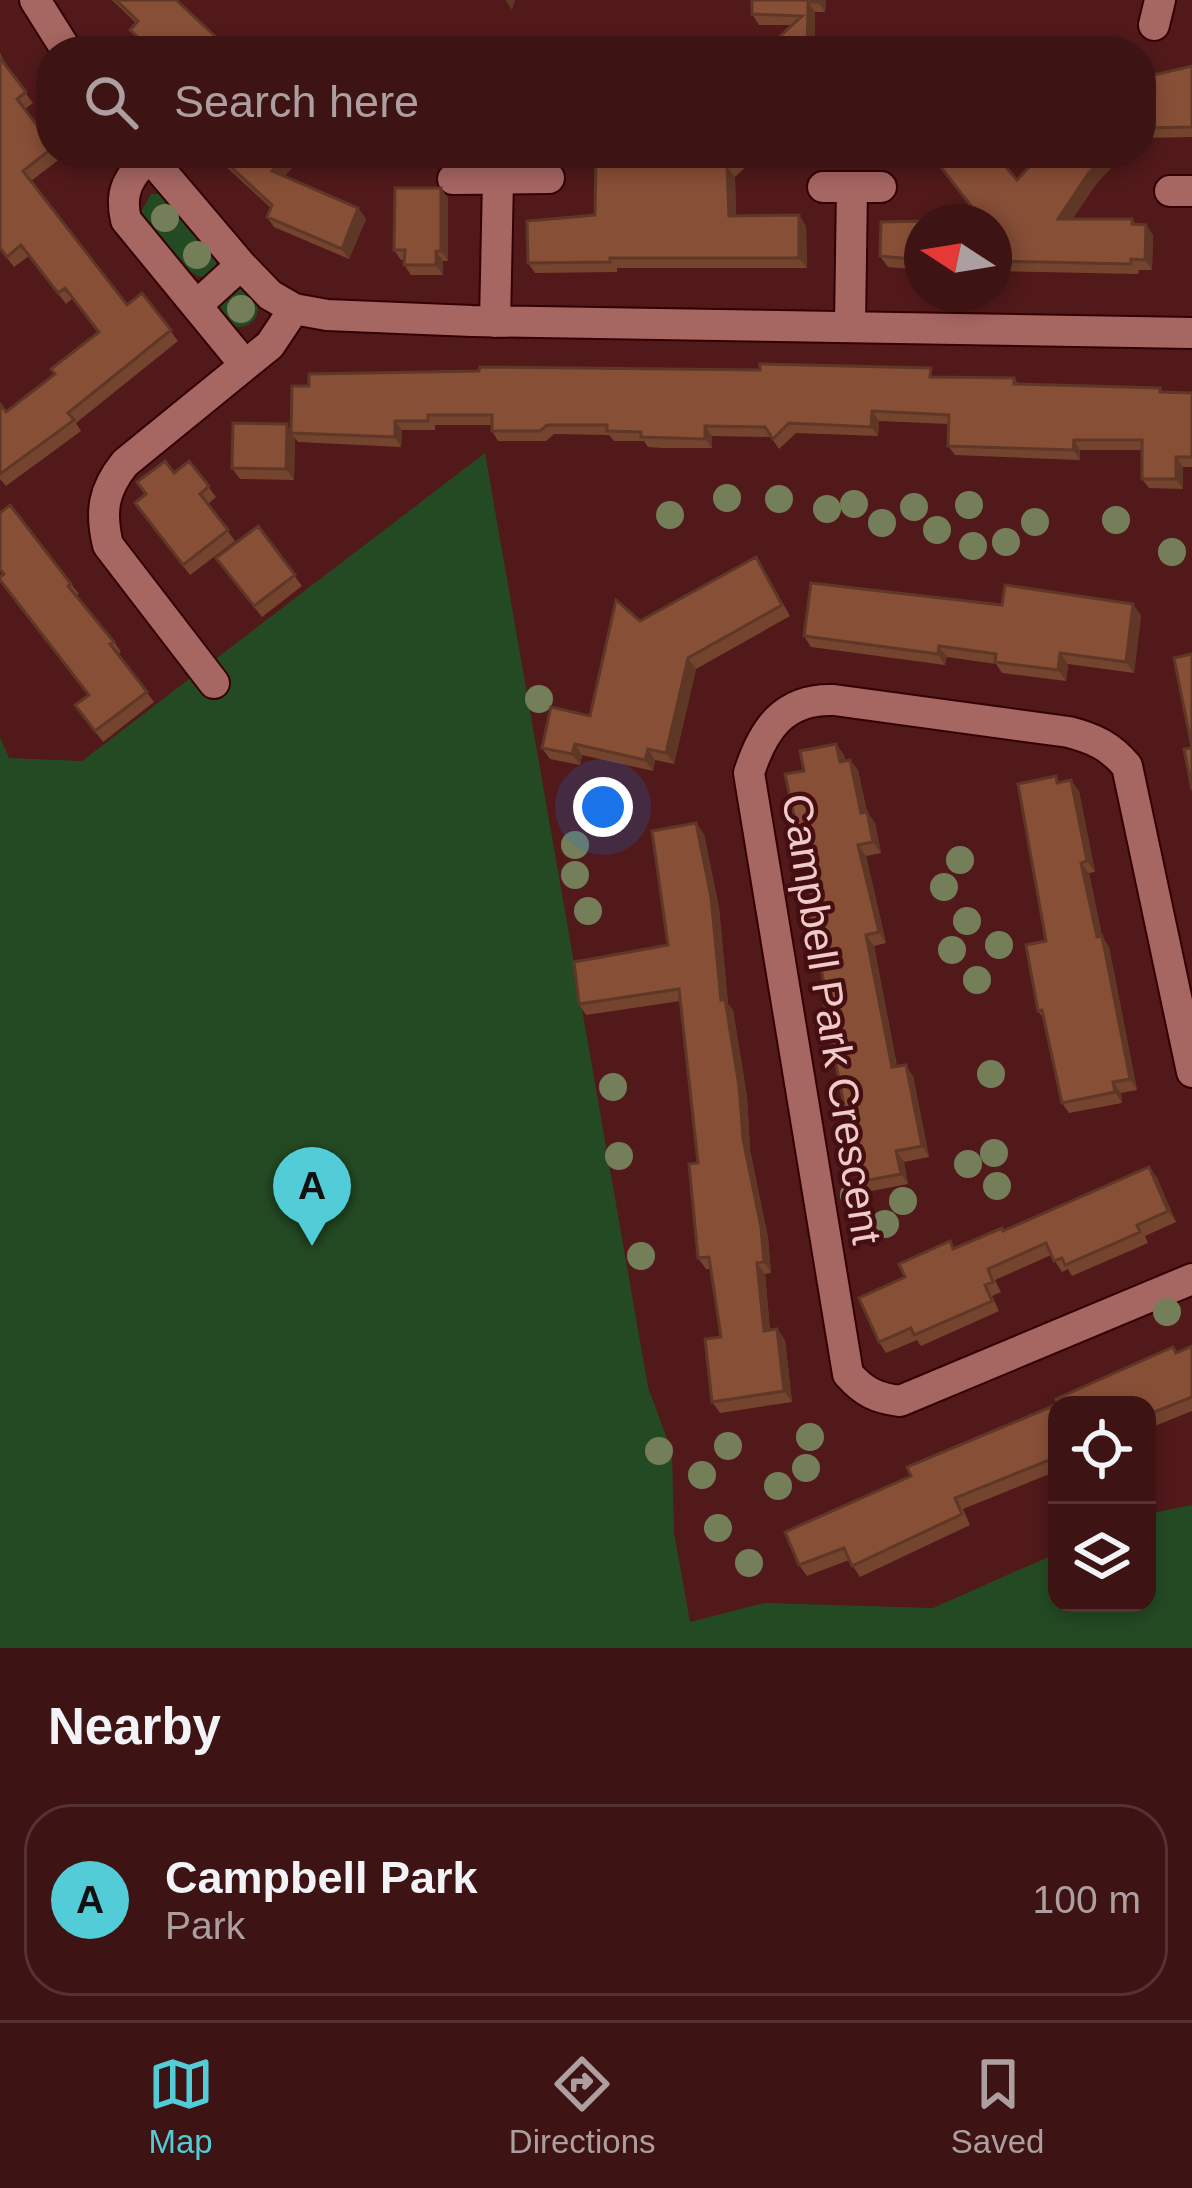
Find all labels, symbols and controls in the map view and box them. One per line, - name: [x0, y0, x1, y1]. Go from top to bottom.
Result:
- search box: [36, 36, 1156, 168]
- icon: search: [78, 69, 144, 135]
- text: Search here: [174, 76, 419, 127]
- north arrow: [904, 204, 1012, 312]
- your location: [573, 777, 633, 837]
- street label: Campbell Park Crescent: [773, 791, 891, 1248]
- pin: A: [273, 1147, 351, 1246]
- map controls: [1048, 1396, 1156, 1612]
- button: locate: [1048, 1396, 1156, 1504]
- button: layers: [1048, 1504, 1156, 1612]
- text: Nearby: [48, 1698, 221, 1755]
- text: Campbell Park: [165, 1852, 478, 1903]
- text: A: [76, 1878, 104, 1921]
- text: 100 m: [1033, 1878, 1141, 1921]
- text: Park: [165, 1904, 245, 1947]
- tab: Map: [148, 2051, 214, 2161]
- tab: Directions: [509, 2051, 656, 2161]
- tab: Saved: [951, 2051, 1044, 2161]

